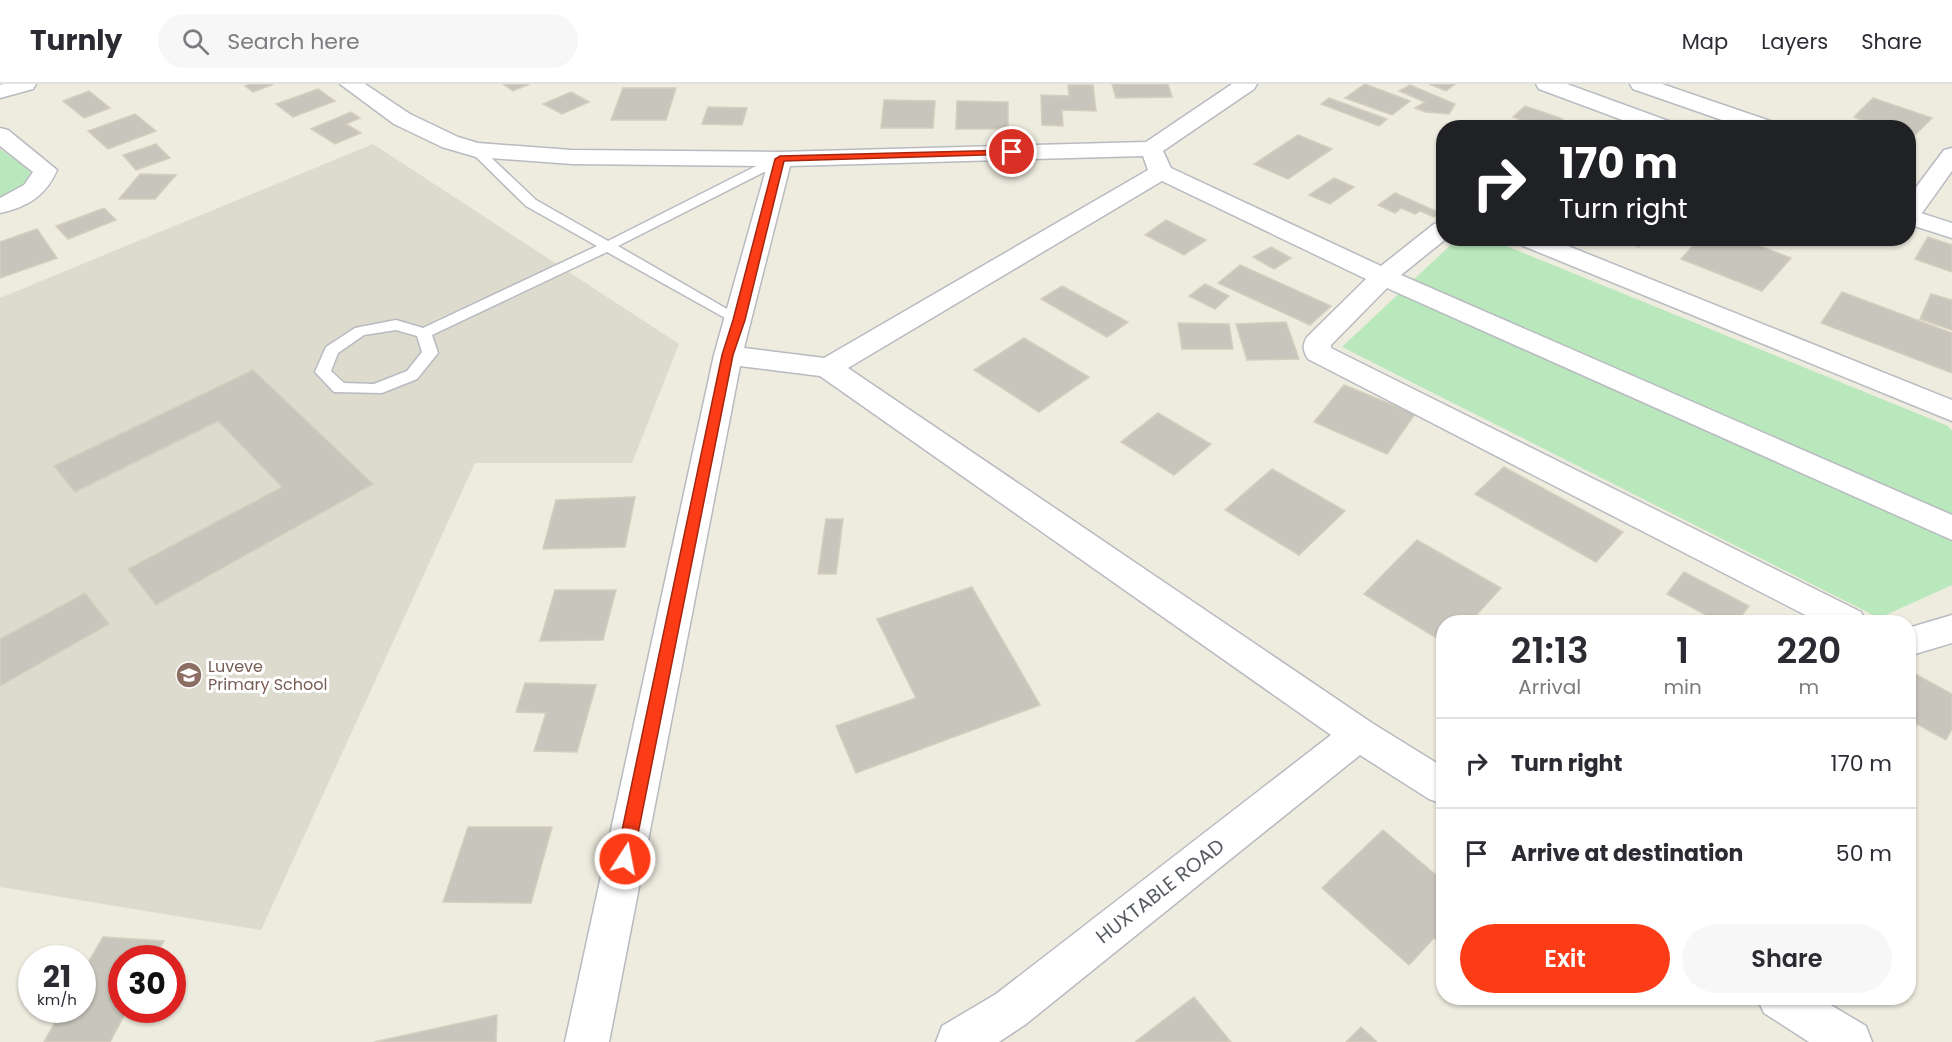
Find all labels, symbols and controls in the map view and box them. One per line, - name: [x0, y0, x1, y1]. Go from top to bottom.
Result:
- search box: [158, 14, 578, 68]
- text: Turnly: [30, 21, 122, 60]
- icon: search: [179, 25, 212, 58]
- text: Search here: [227, 26, 360, 57]
- text: Map: [1682, 27, 1728, 56]
- text: Layers: [1761, 27, 1828, 56]
- text: Share: [1861, 27, 1922, 56]
- pin: [986, 126, 1037, 177]
- text: 170 m: [1559, 134, 1678, 193]
- icon: arrive: [995, 135, 1028, 168]
- icon: right: [1460, 144, 1538, 222]
- text: Turn right: [1559, 190, 1688, 227]
- text: 21:13: [1511, 625, 1589, 676]
- text: 1: [1676, 625, 1689, 676]
- text: 220: [1777, 625, 1841, 676]
- place label: Luveve Primary School: [208, 655, 327, 696]
- school or university icon: Luveve Primary School: [174, 660, 204, 690]
- text: Arrival: [1518, 673, 1581, 701]
- text: min: [1663, 673, 1702, 701]
- text: m: [1799, 673, 1819, 701]
- icon: right: [1460, 747, 1493, 780]
- text: Turn right: [1511, 748, 1622, 779]
- text: 170 m: [1831, 748, 1892, 779]
- position arrow: [593, 827, 657, 891]
- street label: HUXTABLE ROAD: [1090, 832, 1230, 950]
- icon: arrive: [1460, 837, 1493, 870]
- text: Arrive at destination: [1511, 838, 1743, 869]
- text: 50 m: [1836, 838, 1892, 869]
- button: Exit: [1460, 924, 1670, 993]
- button: Share: [1682, 924, 1892, 993]
- speed limit sign: 30: [108, 945, 186, 1023]
- text: 21: [43, 955, 71, 998]
- text: km/h: [37, 989, 77, 1010]

